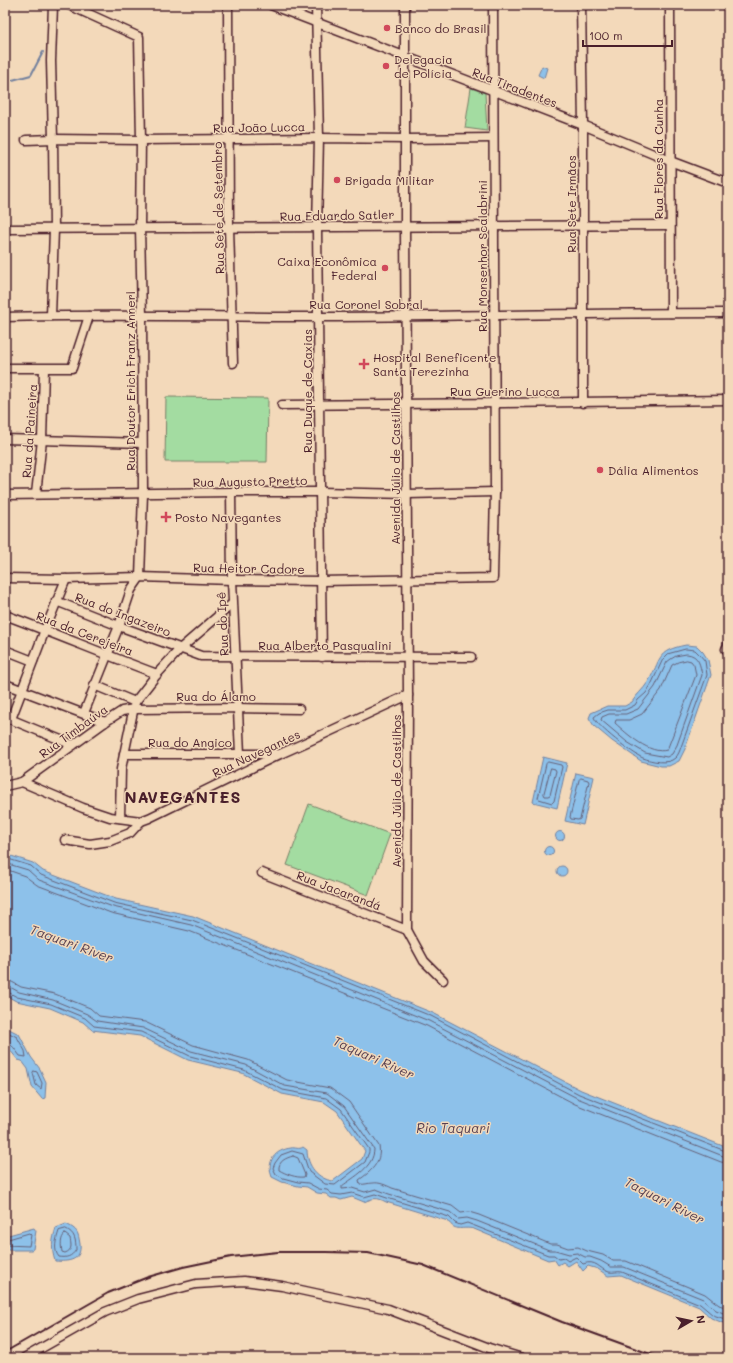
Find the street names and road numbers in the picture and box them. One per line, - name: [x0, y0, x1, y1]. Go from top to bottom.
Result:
- street label: Rua Tiradentes: [470, 63, 560, 111]
- street label: Rua Flores da Cunha: [650, 99, 666, 219]
- street label: Rua João Lucca: [213, 118, 305, 136]
- street label: Rua Sete de Setembro: [209, 142, 227, 274]
- street label: Rua Sete Irmãos: [563, 155, 579, 253]
- street label: Rua Monsenhor Scalabrini: [474, 180, 490, 332]
- street label: Rua Eduardo Satler: [280, 206, 394, 224]
- street label: Rua Doutor Erich Franz Annerl: [122, 291, 138, 471]
- street label: Rua Coronel Sobral: [309, 296, 423, 312]
- street label: Rua Duque de Caxias: [299, 329, 315, 453]
- street label: Rua da Paineira: [18, 383, 40, 479]
- street label: Rua Guerino Lucca: [450, 383, 560, 399]
- street label: Avenida Júlio de Castilhos: [387, 391, 403, 545]
- street label: Rua Augusto Pretto: [193, 472, 307, 490]
- street label: Rua Heitor Cadore: [193, 559, 305, 577]
- street label: Rua do Ingazeiro: [73, 588, 173, 640]
- street label: Rua do Ipê: [212, 592, 232, 656]
- street label: Rua da Cerejeira: [34, 607, 136, 659]
- street label: Rua Alberto Pasqualini: [258, 637, 392, 653]
- street label: Rua do Álamo: [176, 688, 256, 704]
- street label: Rua Timbaúva: [36, 701, 110, 761]
- street label: Avenida Júlio de Castilhos: [388, 714, 404, 868]
- street label: Rua Navegantes: [209, 726, 303, 780]
- street label: Rua do Angico: [148, 734, 232, 750]
- street label: Rua Jacarandá: [294, 867, 384, 913]

